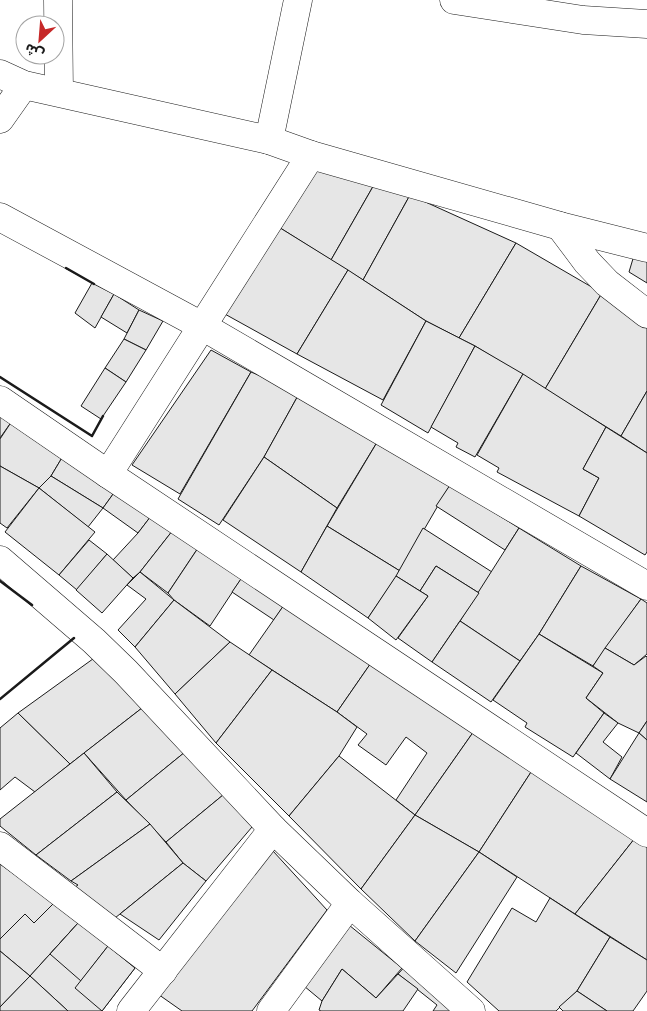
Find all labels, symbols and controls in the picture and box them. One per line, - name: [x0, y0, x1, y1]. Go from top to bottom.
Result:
- north arrow: [15, 15, 65, 65]
- text: ش: [22, 39, 47, 63]

